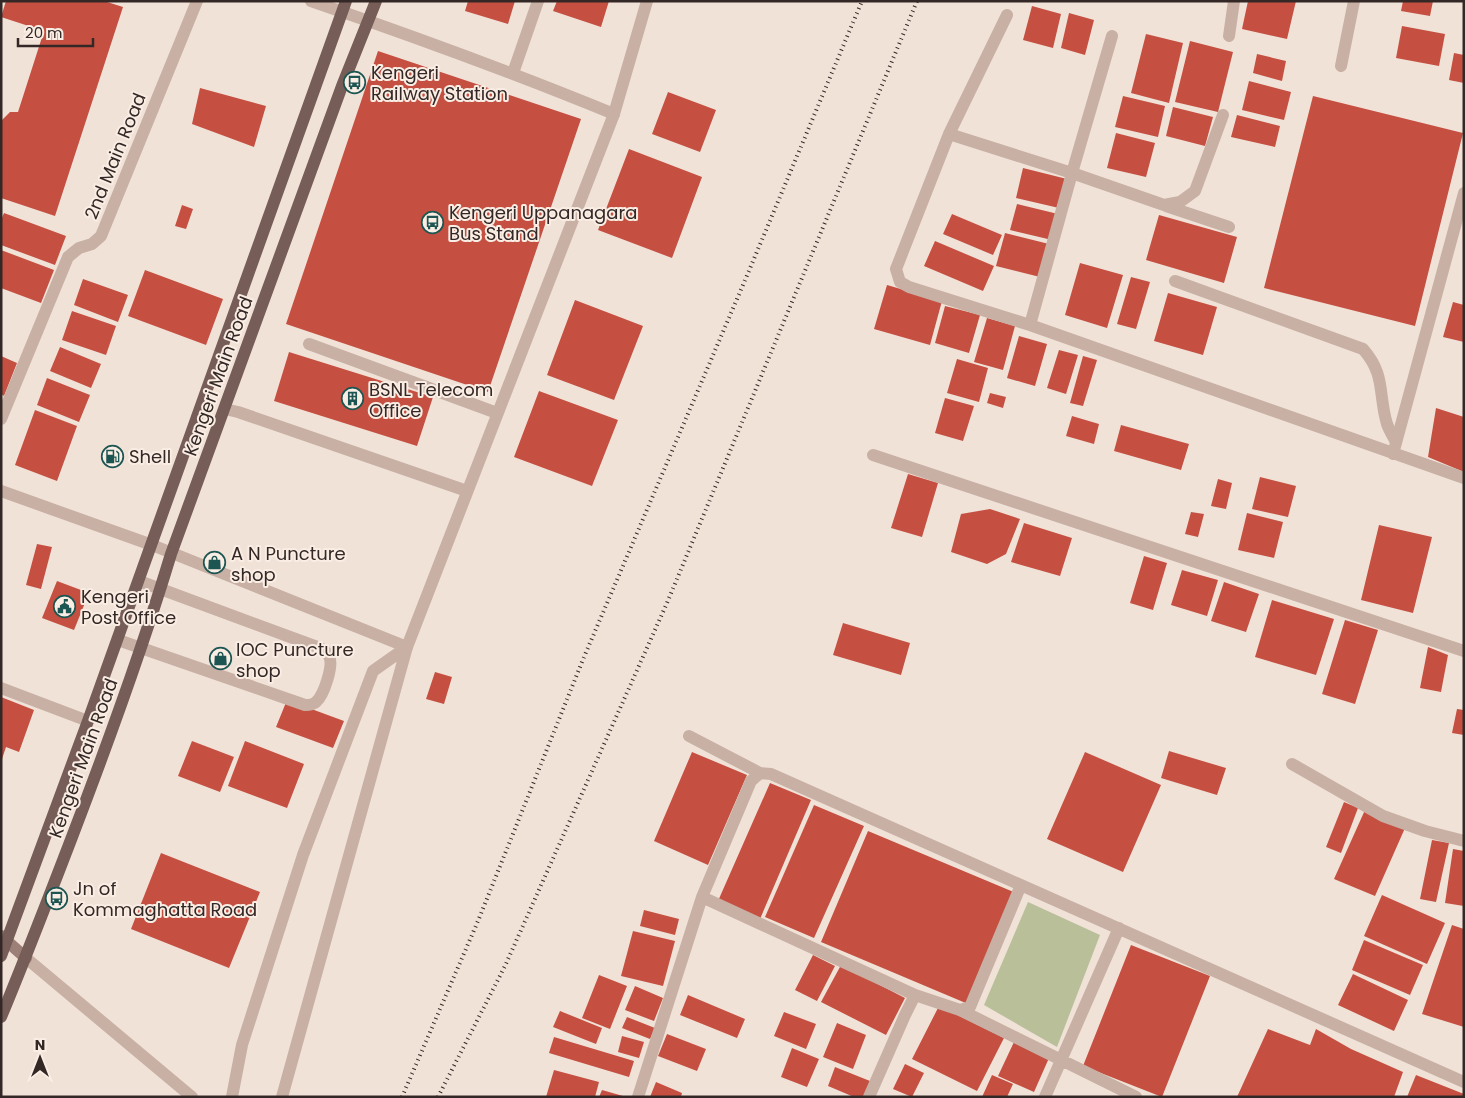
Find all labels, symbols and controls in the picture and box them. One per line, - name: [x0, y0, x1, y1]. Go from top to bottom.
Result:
- scale bar: [18, 15, 92, 47]
- text: 20 m: [25, 22, 63, 43]
- place label: Kengeri Railway Station: [371, 60, 508, 106]
- bus stop icon: Kengeri Railway Station: [343, 70, 367, 94]
- street label: 2nd Main Road: [78, 89, 152, 223]
- place label: Kengeri Uppanagara Bus Stand: [449, 200, 637, 246]
- bus stop icon: Kengeri Uppanagara Bus Stand: [421, 210, 445, 234]
- street label: Kengeri Main Road: [178, 293, 258, 459]
- place label: BSNL Telecom Office: [369, 377, 493, 423]
- building icon: BSNL Telecom Office: [341, 387, 365, 411]
- fuel station icon: Shell: [101, 444, 125, 468]
- place label: Shell: [129, 444, 171, 469]
- place label: A N Puncture shop: [231, 541, 346, 587]
- shop icon: A N Puncture shop: [203, 551, 227, 575]
- place label: Kengeri Post Office: [81, 584, 176, 630]
- public building icon: Kengeri Post Office: [53, 594, 77, 618]
- place label: IOC Puncture shop: [236, 637, 354, 683]
- shop icon: IOC Puncture shop: [208, 647, 232, 671]
- street label: Kengeri Main Road: [43, 675, 123, 841]
- place label: Jn of Kommaghatta Road: [73, 876, 257, 922]
- bus stop icon: Jn of Kommaghatta Road: [45, 886, 69, 910]
- north arrow: [15, 1033, 65, 1083]
- text: N: [35, 1035, 45, 1055]

